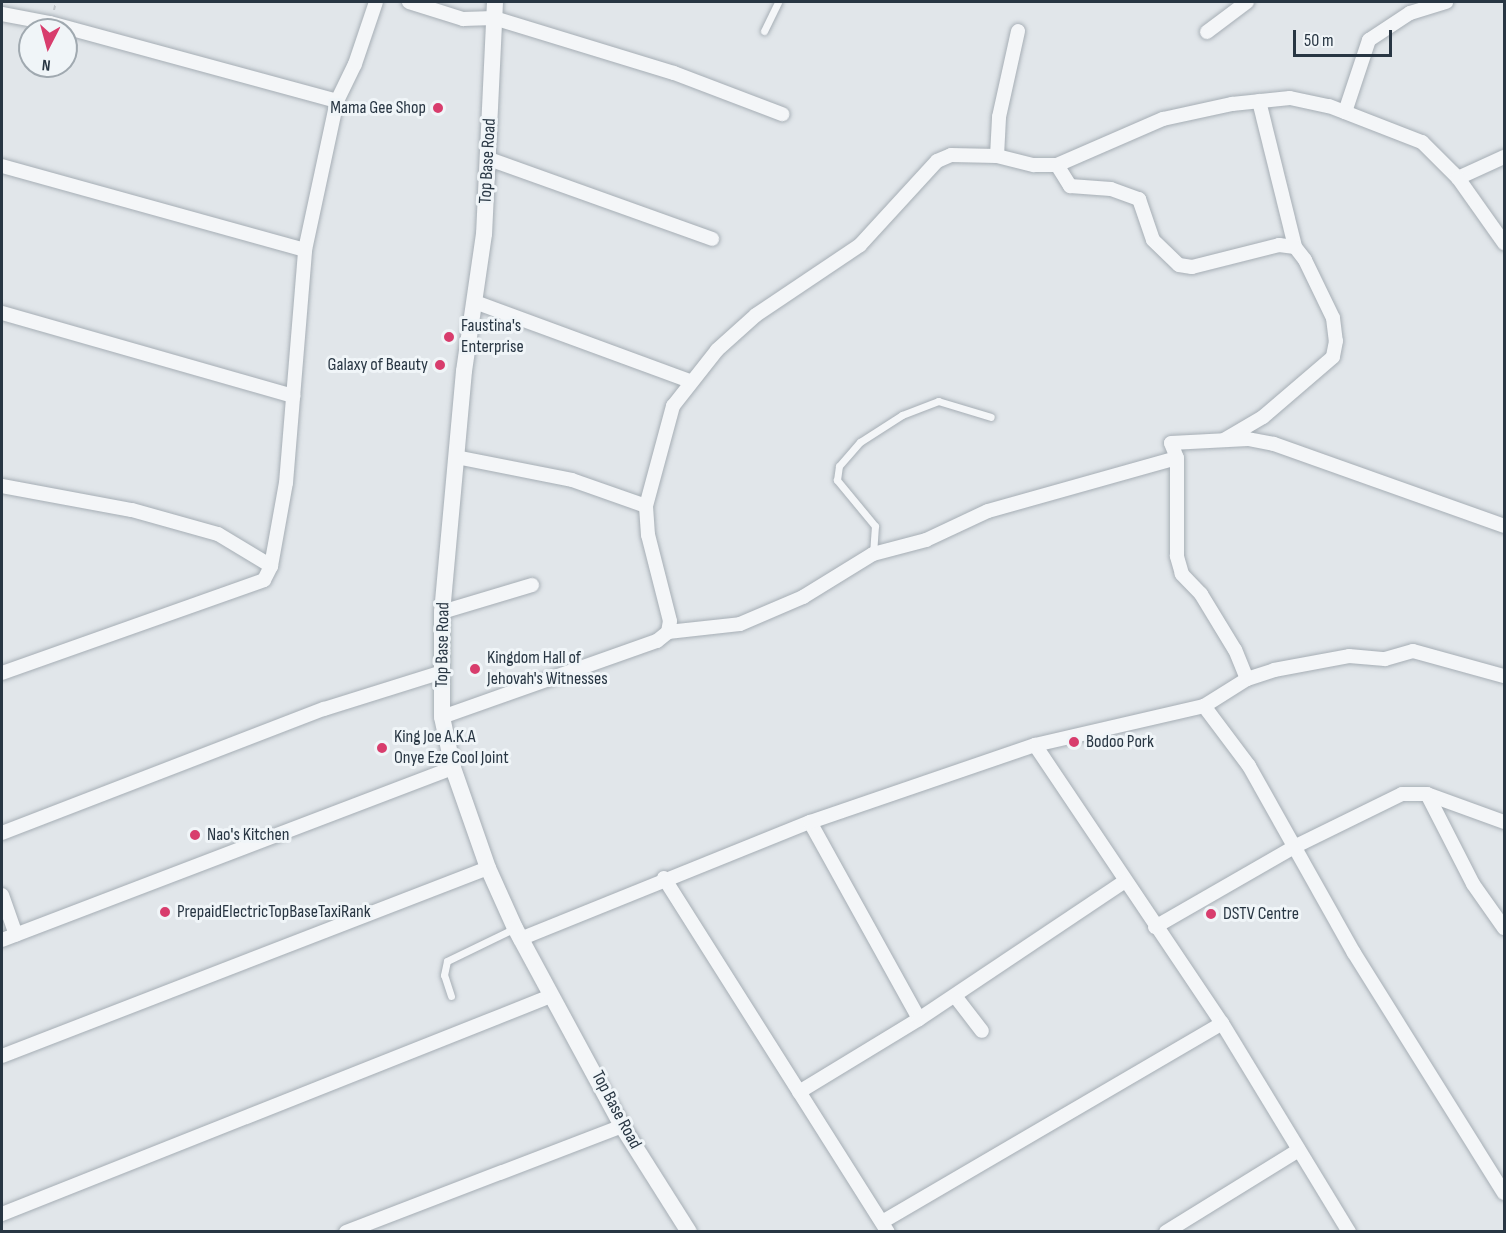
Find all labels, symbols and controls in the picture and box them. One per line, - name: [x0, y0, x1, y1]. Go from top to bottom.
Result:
- north arrow: [18, 18, 78, 78]
- scale bar: [1296, 18, 1395, 56]
- text: 50 m: [1304, 30, 1334, 51]
- text: N: [41, 55, 52, 74]
- place label: Mama Gee Shop: [330, 97, 426, 119]
- marker: Mama Gee Shop: [431, 101, 445, 115]
- street label: Top Base Road: [475, 118, 501, 204]
- place label: Faustina's Enterprise: [461, 316, 524, 358]
- marker: Faustina's Enterprise: [442, 330, 456, 344]
- place label: Galaxy of Beauty: [328, 354, 428, 376]
- marker: Galaxy of Beauty: [433, 358, 447, 372]
- street label: Top Base Road: [431, 602, 455, 688]
- place label: Kingdom Hall of Jehovah's Witnesses: [487, 648, 608, 690]
- marker: Kingdom Hall of Jehovah's Witnesses: [468, 662, 482, 676]
- place label: King Joe A.K.A Onye Eze Cool Joint: [394, 727, 509, 770]
- place label: Bodoo Pork: [1086, 731, 1154, 753]
- marker: Bodoo Pork: [1067, 735, 1081, 749]
- marker: King Joe A.K.A Onye Eze Cool Joint: [375, 741, 389, 755]
- place label: Nao's Kitchen: [207, 824, 289, 846]
- marker: Nao's Kitchen: [188, 828, 202, 842]
- place label: PrepaidElectricTopBaseTaxiRank: [177, 901, 371, 923]
- place label: DSTV Centre: [1223, 903, 1299, 925]
- marker: PrepaidElectricTopBaseTaxiRank: [158, 905, 172, 919]
- marker: DSTV Centre: [1204, 907, 1218, 921]
- street label: Top Base Road: [586, 1067, 646, 1153]

